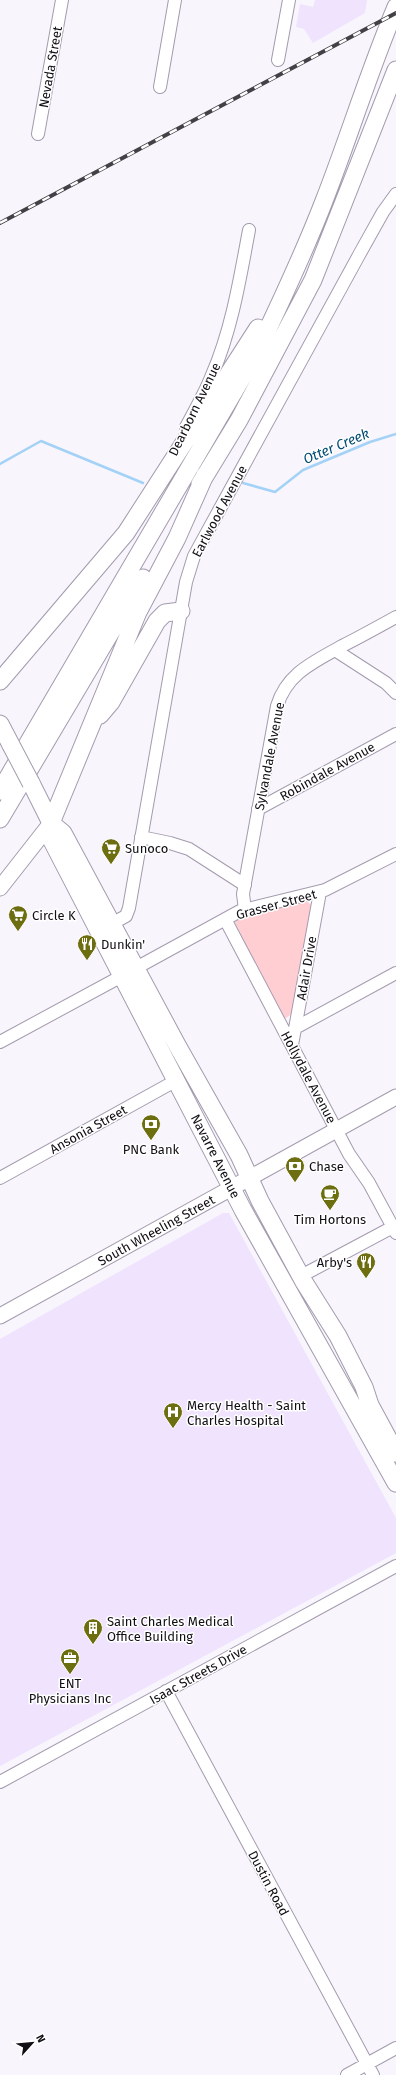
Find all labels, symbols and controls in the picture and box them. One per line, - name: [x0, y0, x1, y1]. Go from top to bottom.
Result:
- street label: Nevada Street: [36, 25, 65, 109]
- street label: Dearborn Avenue: [165, 360, 224, 458]
- water label: Otter Creek: [301, 425, 372, 468]
- street label: Earlwood Avenue: [189, 463, 250, 560]
- street label: Sylvandale Avenue: [252, 701, 287, 812]
- street label: Robindale Avenue: [277, 739, 377, 804]
- supermarket icon: Sunoco: [100, 837, 122, 865]
- place label: Sunoco: [125, 841, 168, 856]
- street label: Grasser Street: [234, 886, 318, 922]
- supermarket icon: Circle K: [7, 904, 29, 932]
- place label: Circle K: [32, 908, 76, 923]
- restaurant icon: Dunkin': [76, 933, 98, 961]
- street label: Adair Drive: [293, 935, 320, 1001]
- place label: Dunkin': [101, 937, 145, 952]
- street label: Hollydale Avenue: [278, 1029, 339, 1126]
- street label: Ansonia Street: [47, 1102, 130, 1157]
- street label: Navarre Avenue: [188, 1112, 243, 1201]
- bank icon: PNC Bank: [140, 1113, 162, 1141]
- place label: PNC Bank: [123, 1142, 180, 1157]
- bank icon: Chase: [284, 1155, 306, 1183]
- place label: Chase: [309, 1159, 344, 1174]
- cafe icon: Tim Hortons: [319, 1183, 341, 1211]
- street label: South Wheeling Street: [95, 1192, 217, 1269]
- place label: Tim Hortons: [294, 1212, 366, 1227]
- restaurant icon: Arby's: [355, 1251, 377, 1279]
- place label: Arby's: [317, 1255, 352, 1270]
- place label: Mercy Health - Saint Charles Hospital: [187, 1398, 306, 1428]
- hospital icon: Mercy Health - Saint Charles Hospital: [162, 1401, 184, 1429]
- place label: Saint Charles Medical Office Building: [107, 1614, 233, 1644]
- building icon: Saint Charles Medical Office Building: [82, 1617, 104, 1645]
- street label: Isaac Streets Drive: [147, 1642, 249, 1707]
- office icon: ENT Physicians Inc: [59, 1647, 81, 1675]
- place label: ENT Physicians Inc: [29, 1676, 111, 1706]
- street label: Dustin Road: [245, 1848, 292, 1918]
- north arrow: [12, 2023, 52, 2063]
- text: N: [33, 2032, 48, 2045]

